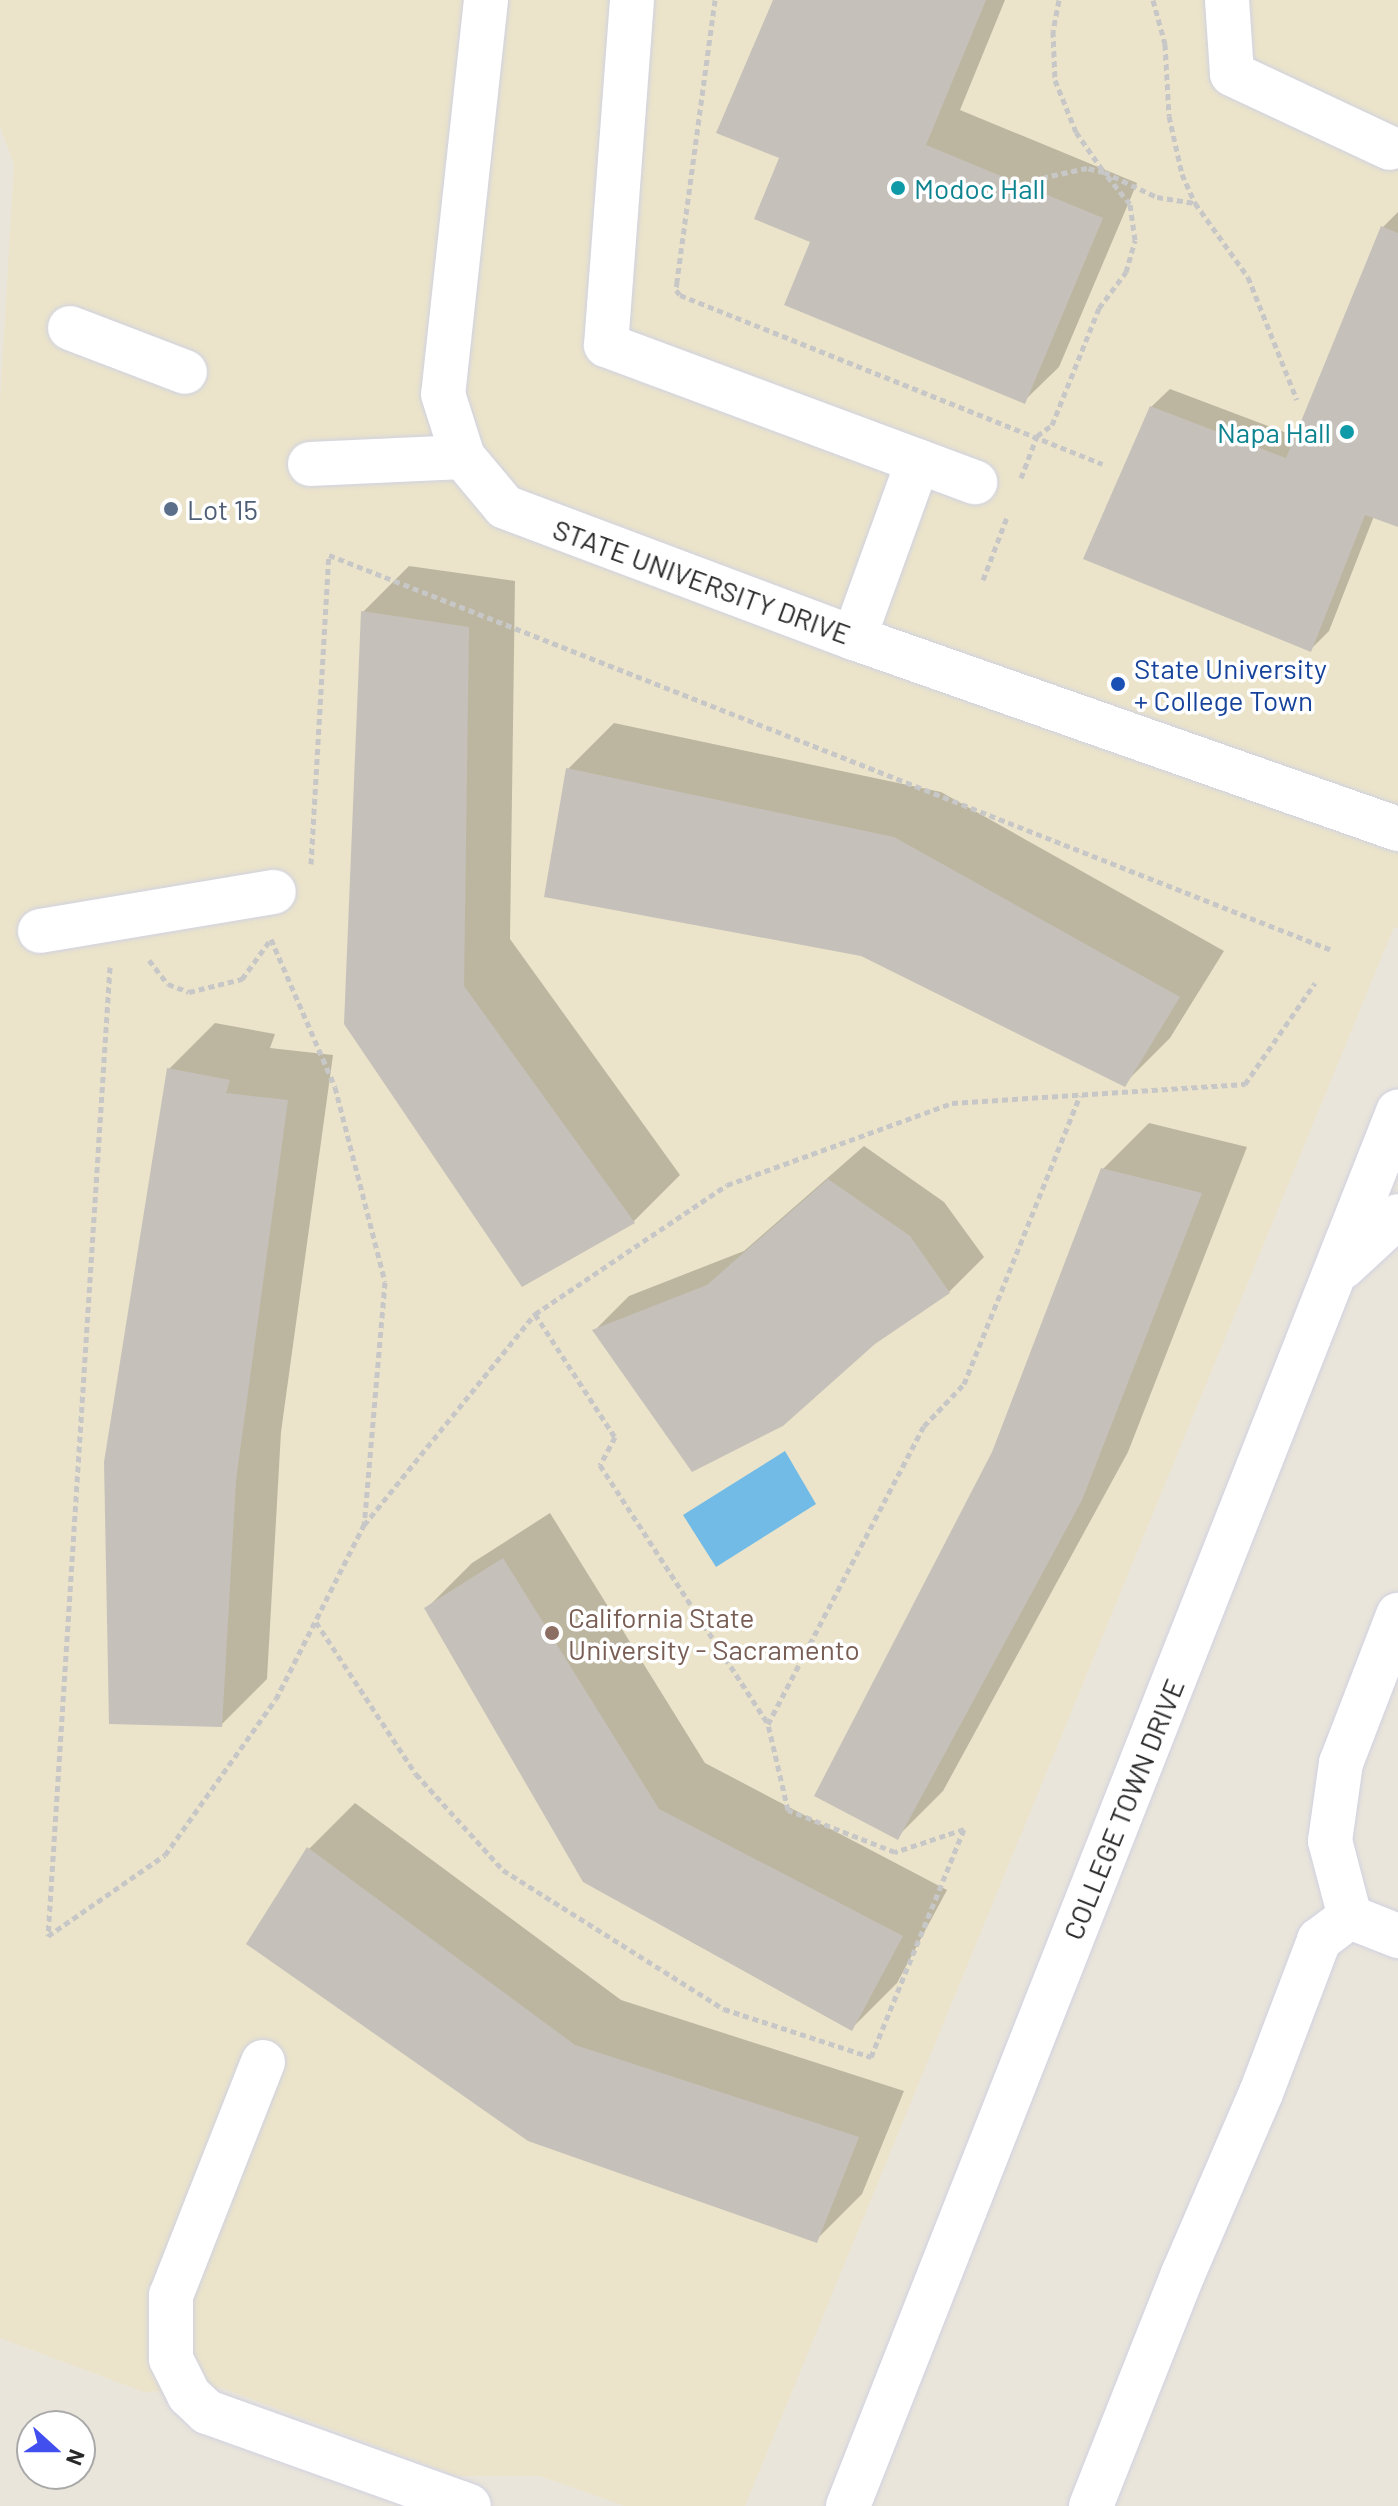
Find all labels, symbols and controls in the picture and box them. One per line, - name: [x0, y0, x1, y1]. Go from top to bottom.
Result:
- place label: Modoc Hall: [914, 171, 1045, 205]
- marker: Modoc Hall: [889, 179, 907, 197]
- place label: Napa Hall: [1217, 415, 1331, 449]
- marker: Napa Hall: [1338, 423, 1356, 441]
- place label: Lot 15: [187, 492, 258, 526]
- marker: Lot 15: [162, 500, 180, 518]
- street label: STATE UNIVERSITY DRIVE: [549, 512, 855, 650]
- place label: State University + College Town: [1134, 651, 1327, 717]
- marker: State University + College Town: [1109, 675, 1127, 693]
- place label: California State University - Sacramento: [568, 1600, 860, 1666]
- marker: California State University - Sacramento: [543, 1624, 561, 1642]
- street label: COLLEGE TOWN DRIVE: [1055, 1674, 1191, 1944]
- north arrow: [16, 2410, 96, 2490]
- text: N: [62, 2446, 91, 2469]

